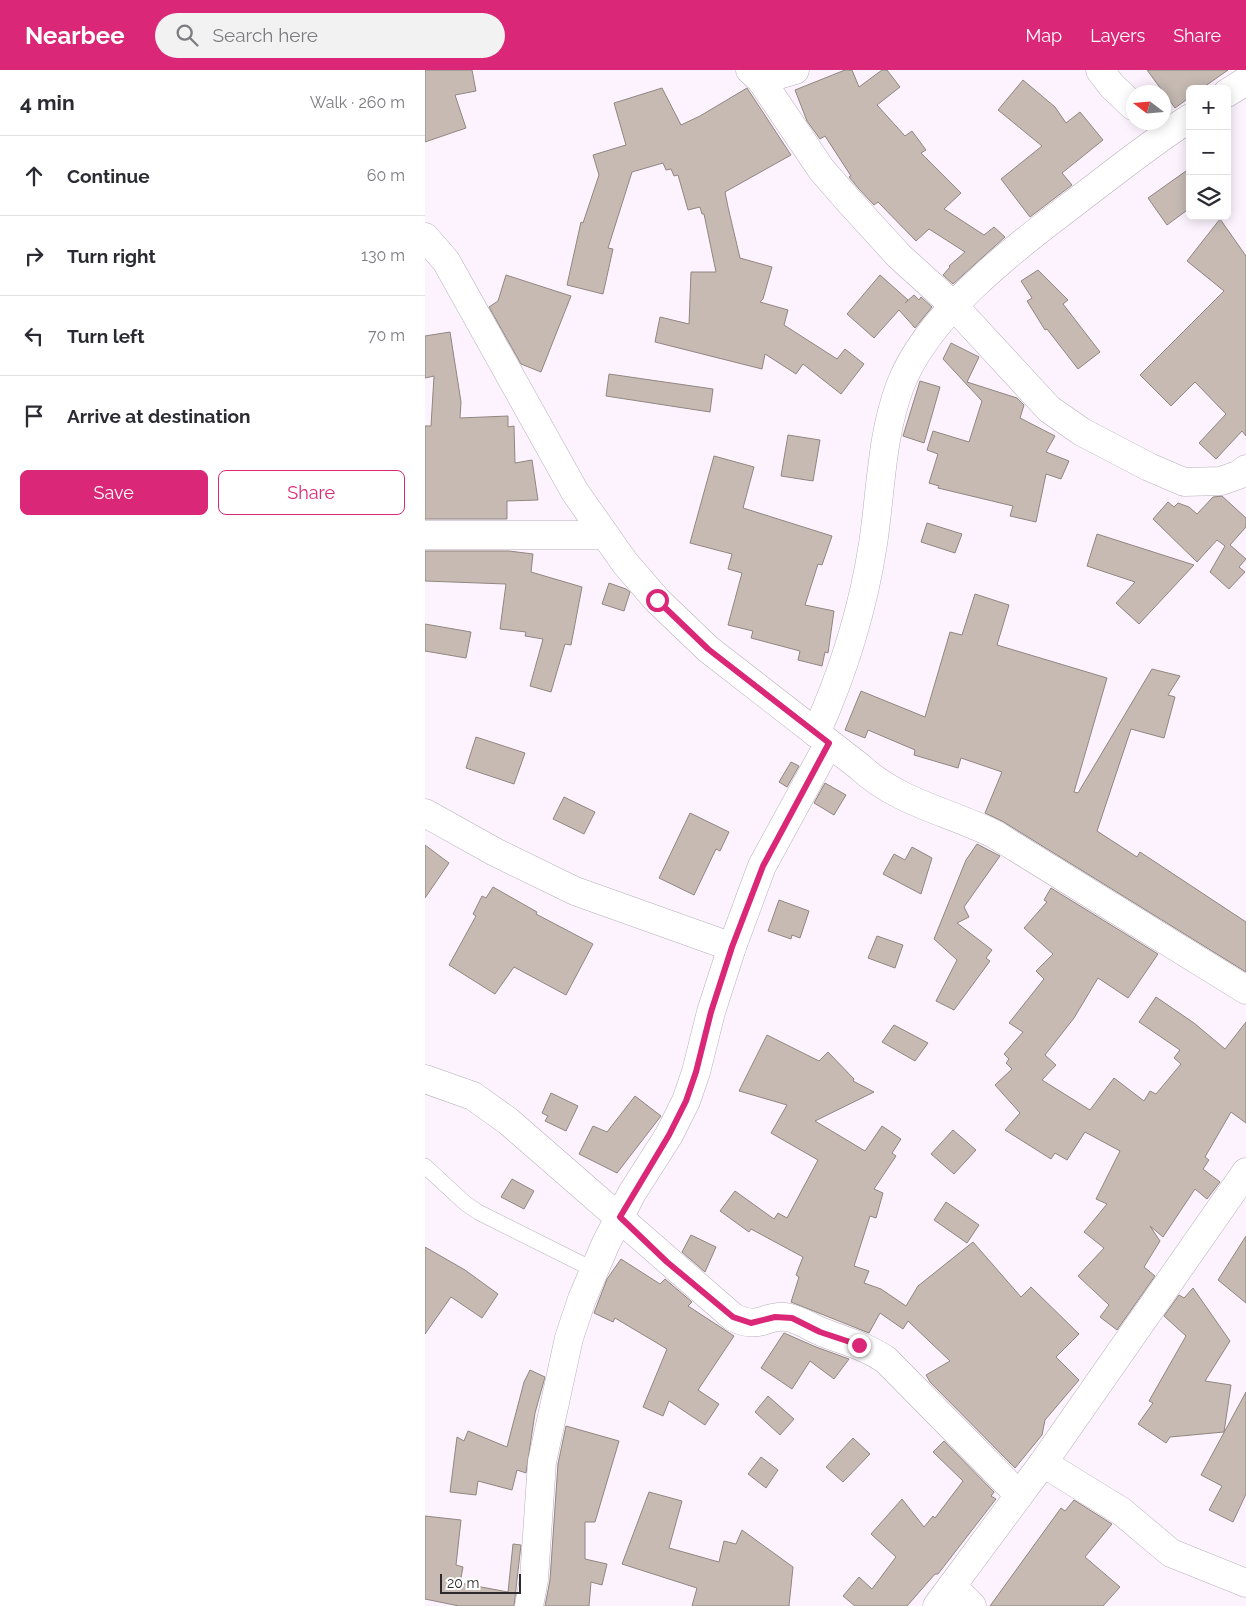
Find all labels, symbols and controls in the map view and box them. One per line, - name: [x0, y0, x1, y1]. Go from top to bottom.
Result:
- search box: [155, 13, 505, 58]
- text: Nearbee: [25, 21, 125, 50]
- icon: search: [173, 21, 201, 49]
- text: Search here: [213, 24, 318, 46]
- text: Map: [1026, 25, 1062, 46]
- text: Layers: [1090, 25, 1145, 46]
- text: Share: [1173, 25, 1221, 46]
- north arrow: [1126, 85, 1171, 130]
- map controls: [1186, 85, 1231, 220]
- button: +: [1186, 85, 1231, 130]
- text: 4 min: [20, 90, 75, 115]
- text: Walk · 260 m: [310, 93, 405, 112]
- button: −: [1186, 130, 1231, 175]
- icon: ahead: [20, 162, 48, 190]
- text: Continue: [67, 165, 150, 187]
- text: 60 m: [367, 166, 405, 185]
- button: layers: [1186, 175, 1231, 220]
- icon: right: [20, 242, 48, 270]
- text: Turn right: [67, 245, 156, 267]
- text: 130 m: [361, 246, 405, 265]
- icon: left: [20, 322, 48, 350]
- text: Turn left: [67, 325, 144, 347]
- text: 70 m: [368, 326, 405, 345]
- icon: arrive: [20, 402, 48, 430]
- text: Arrive at destination: [67, 405, 251, 427]
- button: Save: [20, 470, 208, 515]
- button: Share: [218, 470, 405, 515]
- route start: [646, 589, 669, 612]
- route end: [848, 1334, 871, 1357]
- scale bar: [440, 1571, 521, 1594]
- text: 20 m: [447, 1575, 479, 1591]

